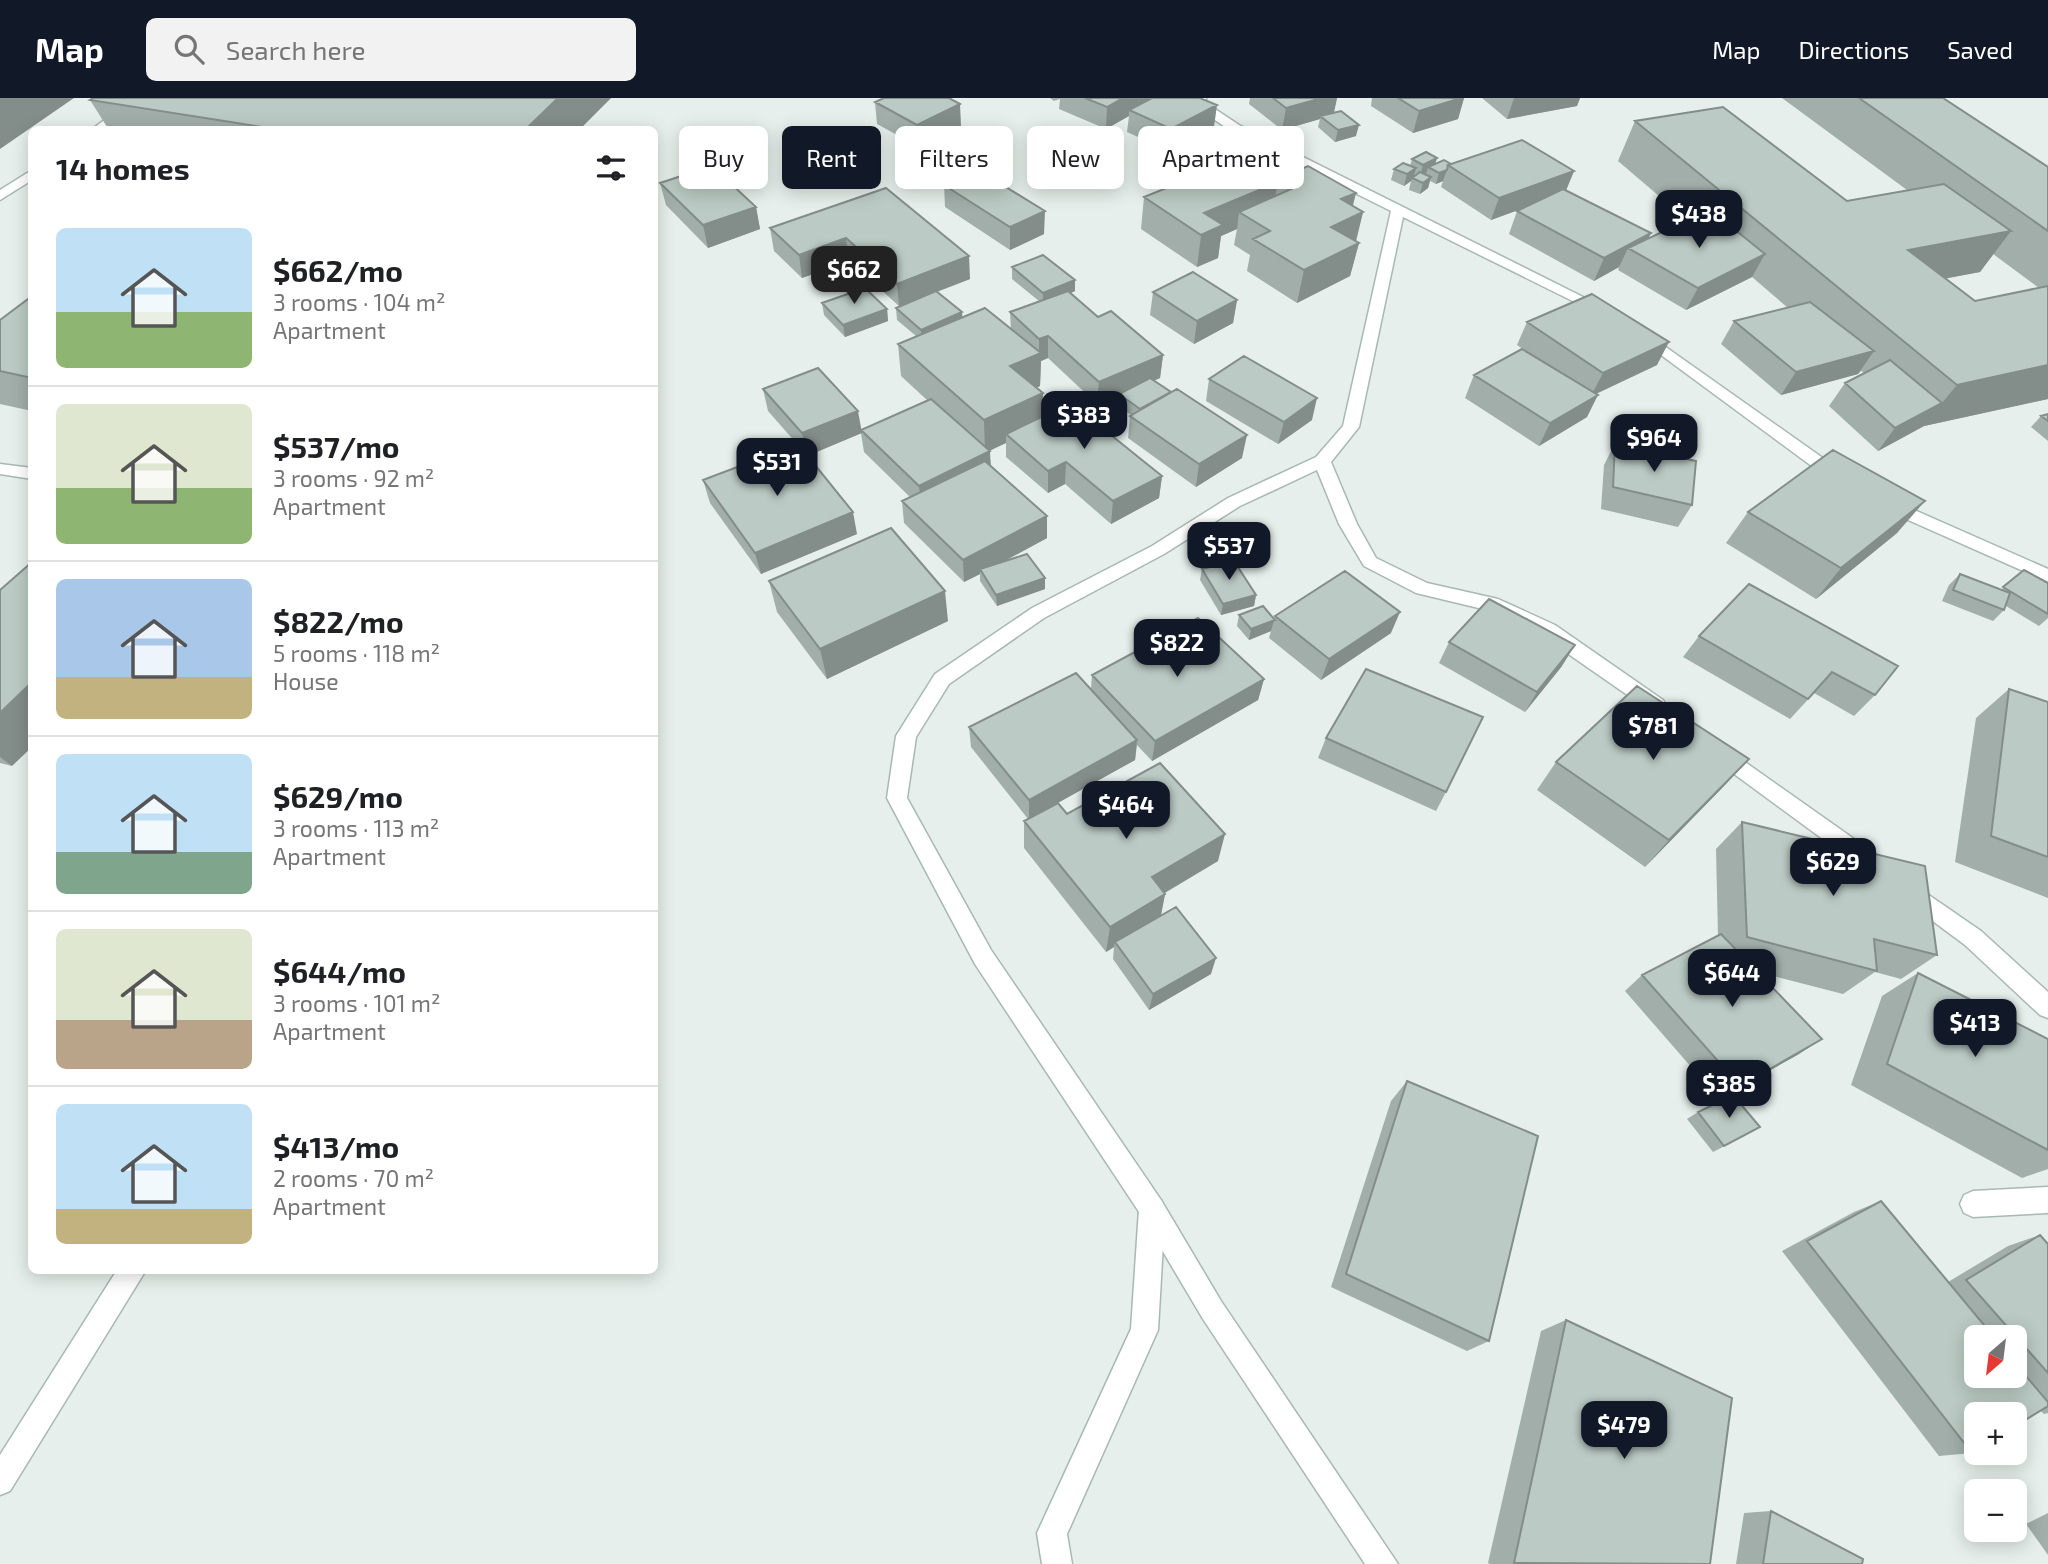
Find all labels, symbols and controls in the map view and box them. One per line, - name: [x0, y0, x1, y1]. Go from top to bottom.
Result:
- search box: [146, 18, 636, 81]
- text: Map: [35, 29, 104, 69]
- icon: search: [170, 30, 208, 68]
- text: Search here: [226, 34, 365, 65]
- text: Map: [1712, 35, 1760, 64]
- text: Directions: [1798, 35, 1909, 64]
- text: Saved: [1947, 35, 2013, 64]
- chip: Buy: [679, 126, 768, 189]
- chip: Rent: [782, 126, 881, 189]
- chip: Filters: [895, 126, 1013, 189]
- chip: New: [1027, 126, 1124, 189]
- chip: Apartment: [1138, 126, 1304, 189]
- icon: filters: [592, 149, 630, 187]
- text: 14 homes: [56, 150, 190, 186]
- pin: $438: [1658, 190, 1740, 250]
- text: $438: [1671, 199, 1727, 227]
- pin: $662: [813, 246, 895, 306]
- text: $662/mo: [273, 252, 403, 288]
- text: $662: [827, 255, 881, 283]
- icon: home: [112, 256, 196, 340]
- text: 3 rooms · 104 m²: [273, 288, 445, 316]
- text: Apartment: [273, 316, 386, 344]
- pin: $383: [1043, 392, 1125, 451]
- text: $383: [1057, 400, 1111, 428]
- pin: $964: [1613, 414, 1695, 474]
- text: $964: [1626, 423, 1682, 451]
- text: $537/mo: [273, 428, 400, 464]
- icon: home: [112, 432, 196, 516]
- pin: $531: [736, 438, 818, 498]
- text: $531: [752, 447, 802, 475]
- text: 3 rooms · 92 m²: [273, 464, 434, 492]
- text: Apartment: [273, 492, 386, 520]
- pin: $537: [1188, 522, 1270, 582]
- text: $537: [1203, 531, 1255, 559]
- text: $822/mo: [273, 603, 404, 639]
- icon: home: [112, 607, 196, 691]
- pin: $822: [1136, 620, 1218, 679]
- text: $822: [1150, 628, 1204, 656]
- text: 5 rooms · 118 m²: [273, 639, 440, 667]
- text: House: [273, 667, 339, 695]
- pin: $781: [1612, 702, 1694, 762]
- text: $781: [1628, 711, 1678, 739]
- text: $629/mo: [273, 778, 403, 814]
- icon: home: [112, 782, 196, 866]
- pin: $464: [1085, 782, 1167, 841]
- text: $464: [1098, 790, 1154, 818]
- text: 3 rooms · 113 m²: [273, 814, 439, 842]
- pin: $629: [1792, 838, 1874, 898]
- text: Apartment: [273, 842, 386, 870]
- text: $629: [1806, 847, 1860, 875]
- pin: $644: [1691, 950, 1773, 1009]
- text: $644/mo: [273, 953, 406, 989]
- icon: home: [112, 957, 196, 1041]
- text: $644: [1704, 958, 1760, 986]
- text: 3 rooms · 101 m²: [273, 989, 440, 1017]
- pin: $413: [1934, 1000, 2016, 1059]
- text: $413: [1950, 1008, 2000, 1036]
- text: Apartment: [273, 1017, 386, 1045]
- pin: $385: [1688, 1060, 1770, 1120]
- text: $385: [1702, 1069, 1756, 1097]
- text: $413/mo: [273, 1128, 399, 1164]
- icon: home: [112, 1132, 196, 1216]
- text: 2 rooms · 70 m²: [273, 1164, 434, 1192]
- text: Apartment: [273, 1192, 386, 1220]
- north arrow: [1964, 1325, 2026, 1388]
- map controls: [1964, 1325, 2027, 1542]
- pin: $479: [1583, 1402, 1665, 1461]
- button: +: [1964, 1402, 2027, 1465]
- text: $479: [1597, 1410, 1651, 1438]
- button: −: [1964, 1479, 2027, 1542]

